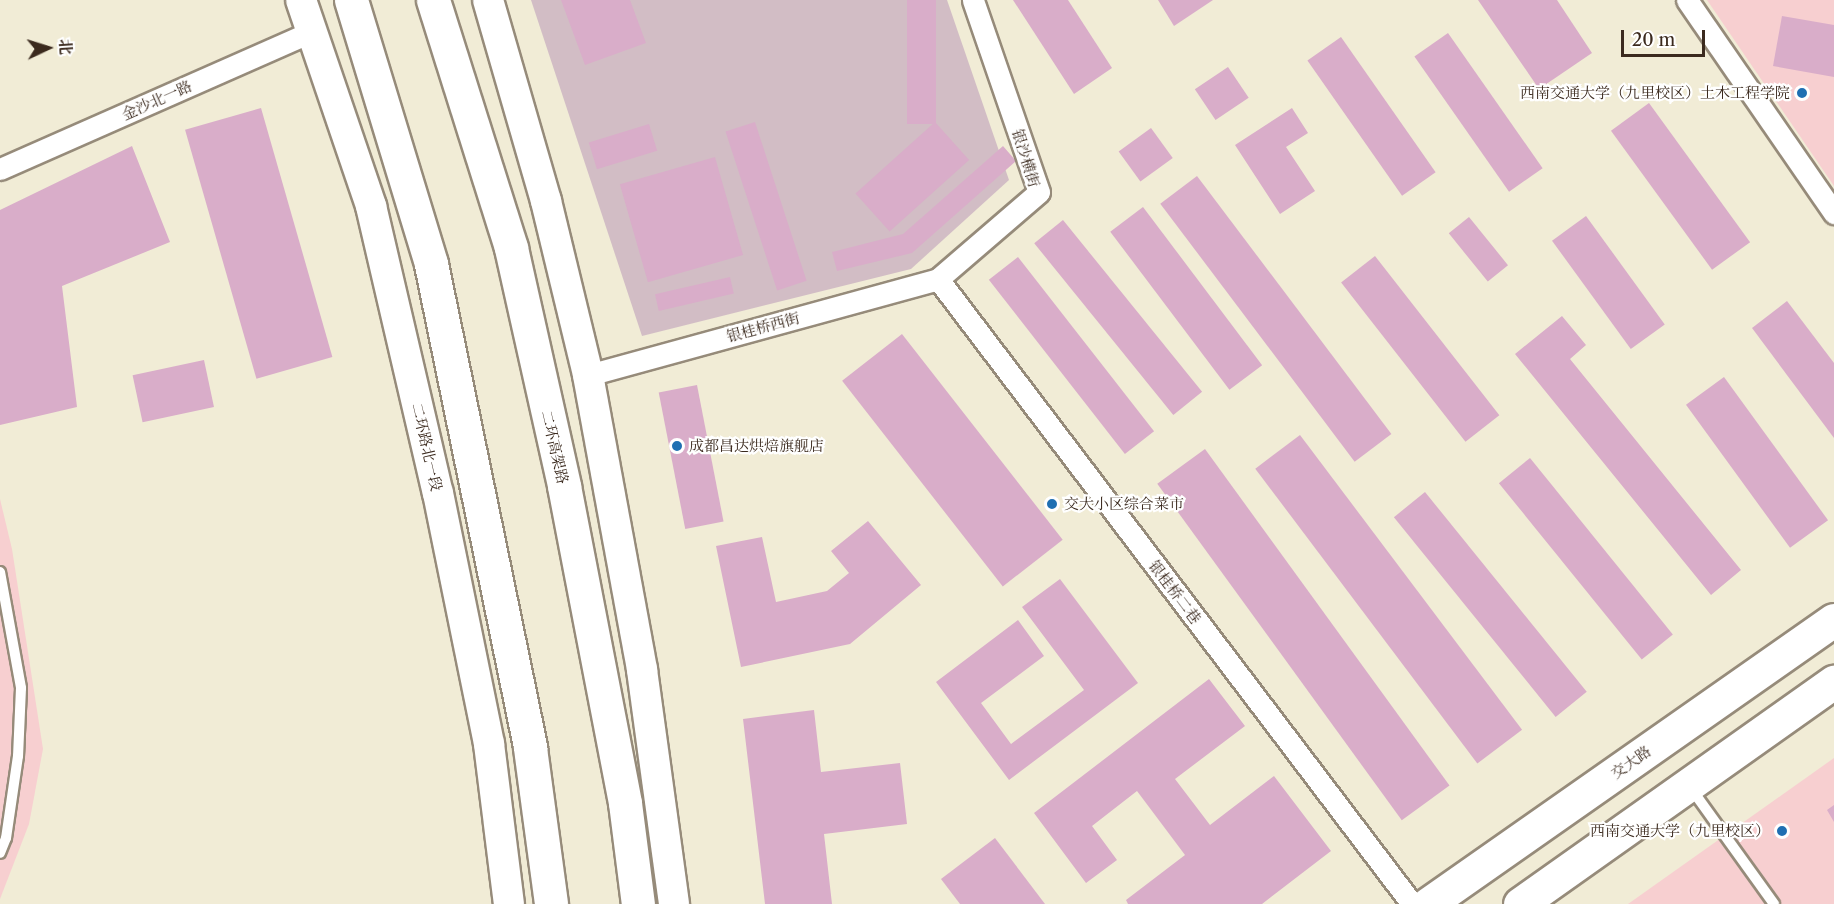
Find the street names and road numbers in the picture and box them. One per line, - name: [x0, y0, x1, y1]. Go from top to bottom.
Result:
- street label: 金沙北一路: [119, 77, 195, 123]
- street label: 银沙横街: [1009, 127, 1043, 189]
- street label: 银桂桥西街: [724, 309, 802, 345]
- street label: 二环路北一段: [408, 401, 446, 493]
- street label: 二环高架路: [538, 408, 572, 486]
- street label: 银桂桥二巷: [1145, 557, 1205, 627]
- street label: 交大路: [1607, 742, 1655, 782]

